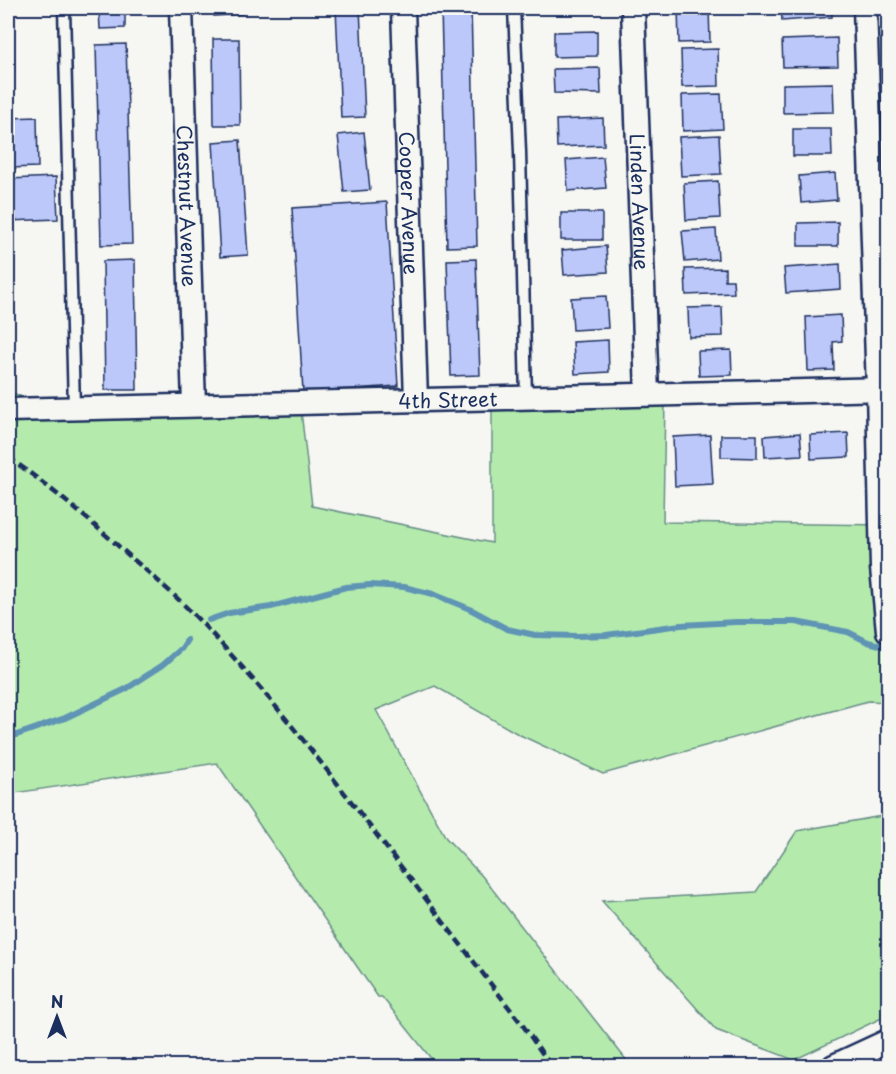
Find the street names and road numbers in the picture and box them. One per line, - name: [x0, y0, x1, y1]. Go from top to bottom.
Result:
- street label: Chestnut Avenue: [170, 124, 205, 288]
- street label: Cooper Avenue: [392, 131, 427, 275]
- street label: Linden Avenue: [623, 133, 658, 271]
- street label: 4th Street: [398, 383, 498, 416]

